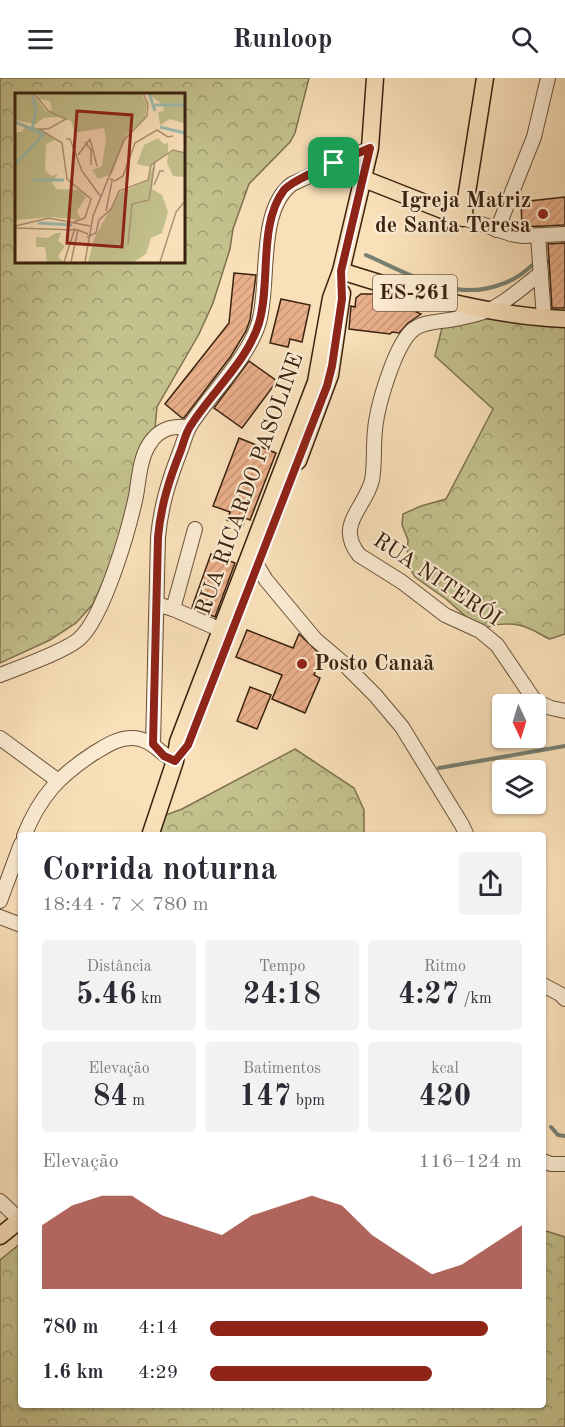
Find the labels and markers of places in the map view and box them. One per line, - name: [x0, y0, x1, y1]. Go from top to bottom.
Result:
- pin: [308, 137, 359, 188]
- place label: Igreja Matriz de Santa Teresa: [375, 190, 531, 237]
- marker: Igreja Matriz de Santa Teresa: [536, 207, 550, 221]
- place label: Posto Canaã: [314, 653, 434, 675]
- marker: Posto Canaã: [295, 657, 309, 671]

